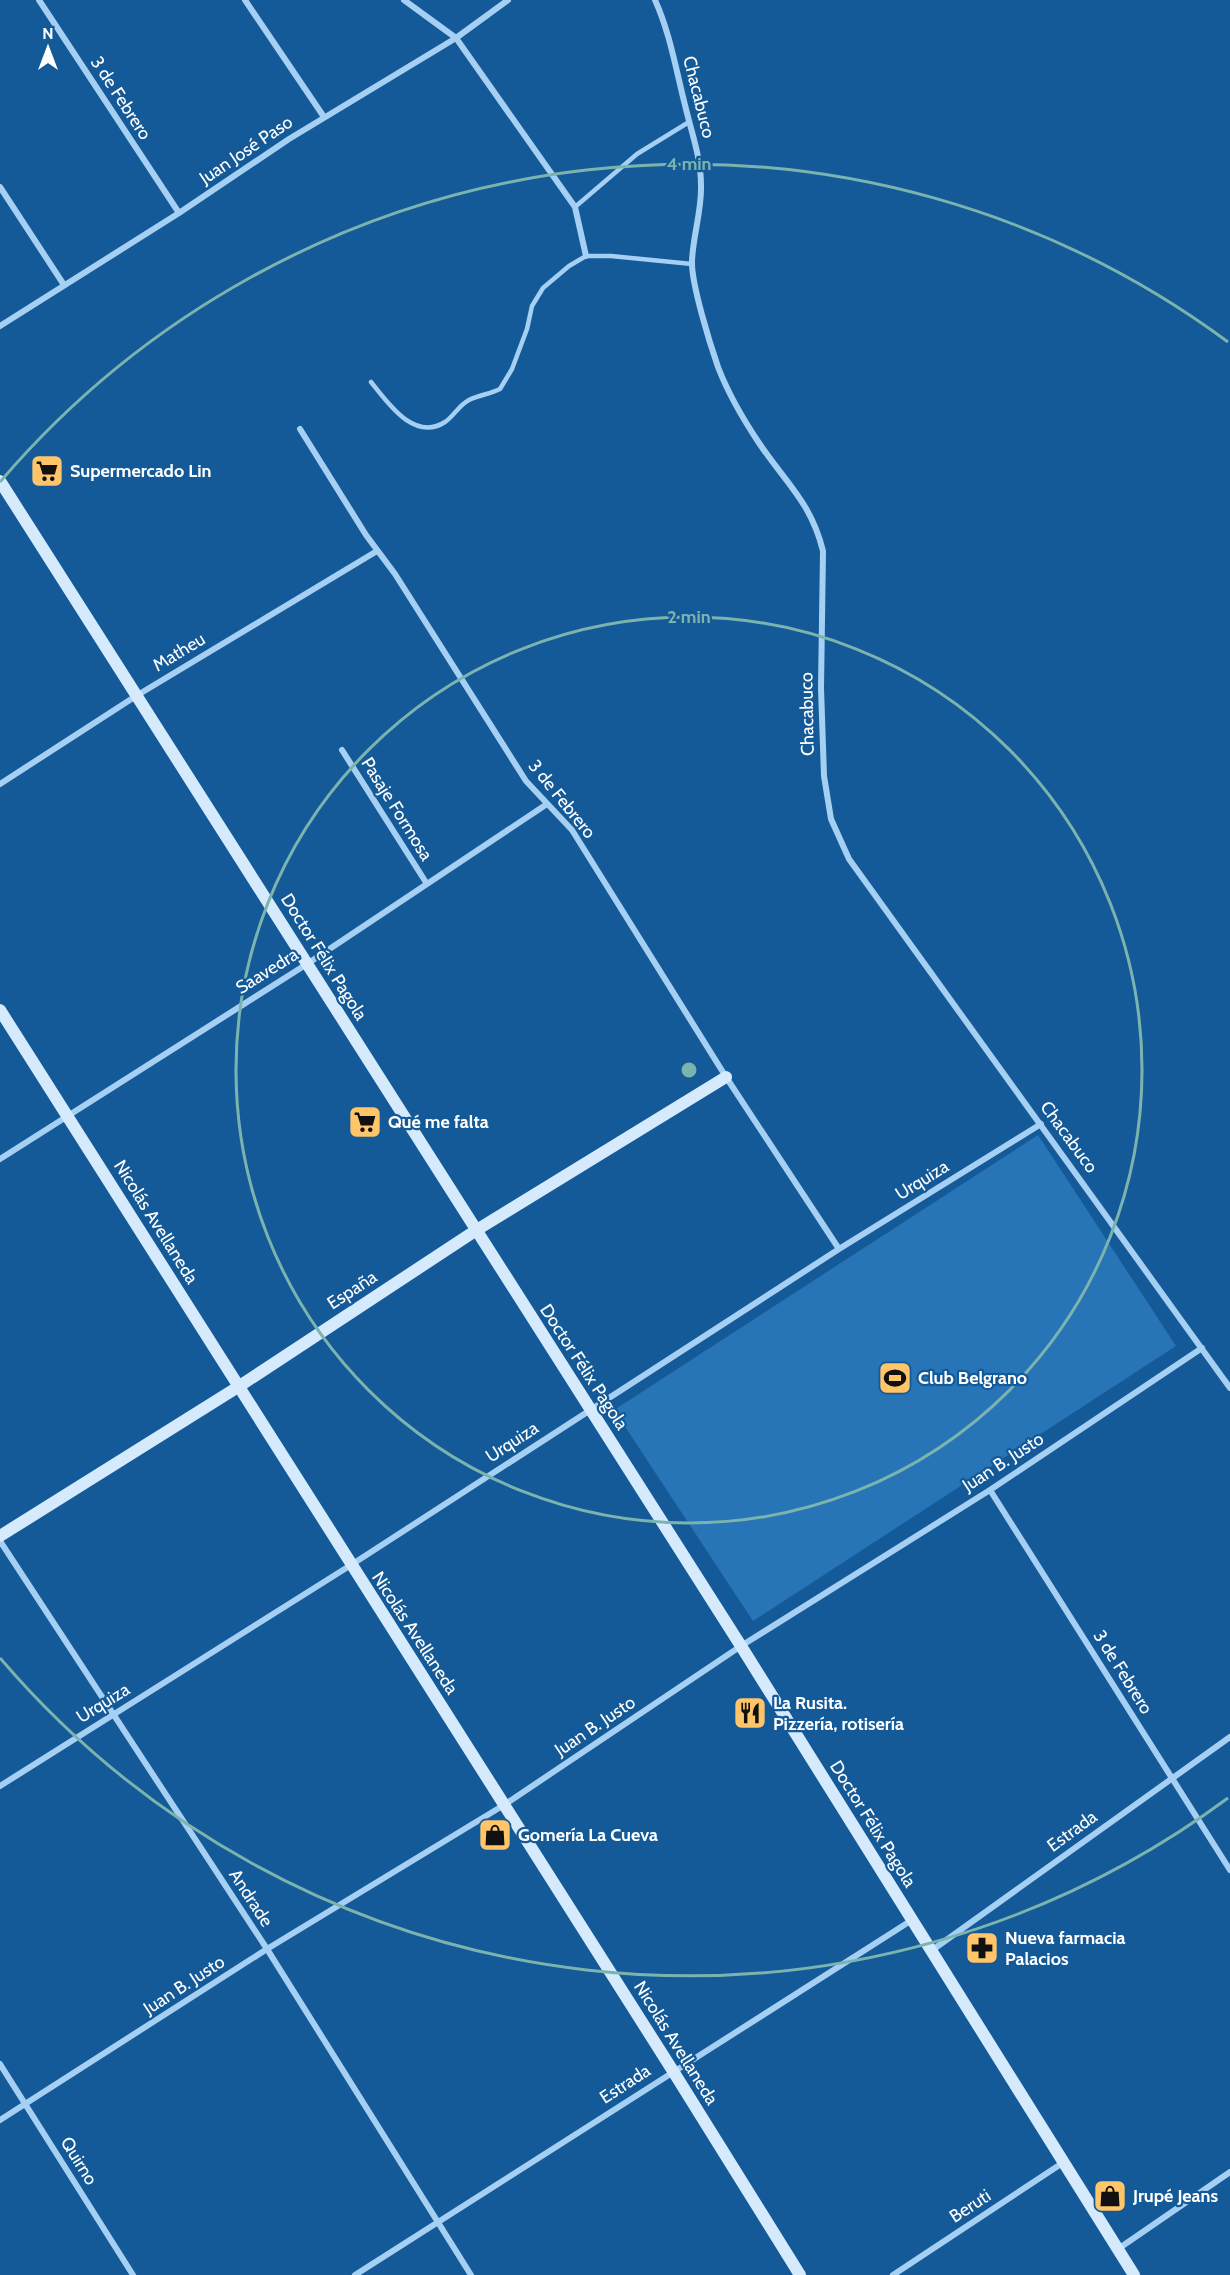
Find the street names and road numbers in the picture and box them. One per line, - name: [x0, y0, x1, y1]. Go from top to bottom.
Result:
- street label: 3 de Febrero: [86, 52, 156, 144]
- street label: Chacabuco: [678, 54, 720, 140]
- street label: Juan José Paso: [194, 111, 297, 190]
- street label: Matheu: [149, 628, 209, 676]
- street label: Chacabuco: [795, 672, 819, 756]
- street label: Pasaje Formosa: [356, 753, 438, 865]
- street label: 3 de Febrero: [524, 755, 600, 843]
- street label: Doctor Félix Pagola: [276, 889, 372, 1025]
- street label: Saavedra: [232, 943, 303, 999]
- street label: Chacabuco: [1036, 1097, 1103, 1177]
- street label: Urquiza: [891, 1155, 953, 1205]
- street label: Nicolás Avellaneda: [109, 1156, 203, 1288]
- street label: España: [323, 1266, 381, 1314]
- street label: Doctor Félix Pagola: [535, 1300, 633, 1434]
- street label: Urquiza: [481, 1417, 543, 1467]
- street label: Juan B. Justo: [957, 1428, 1048, 1497]
- street label: Nicolás Avellaneda: [367, 1567, 463, 1699]
- street label: 3 de Febrero: [1089, 1626, 1158, 1718]
- street label: Urquiza: [72, 1678, 134, 1728]
- street label: Juan B. Justo: [550, 1691, 639, 1761]
- street label: Doctor Félix Pagola: [825, 1756, 921, 1892]
- street label: Estrada: [1043, 1805, 1102, 1856]
- street label: Andrade: [224, 1865, 278, 1931]
- street label: Juan B. Justo: [138, 1951, 229, 2020]
- street label: Nicolás Avellaneda: [629, 1977, 723, 2109]
- street label: Estrada: [595, 2059, 655, 2109]
- street label: Quirno: [56, 2133, 102, 2189]
- street label: Beruti: [945, 2185, 995, 2227]

